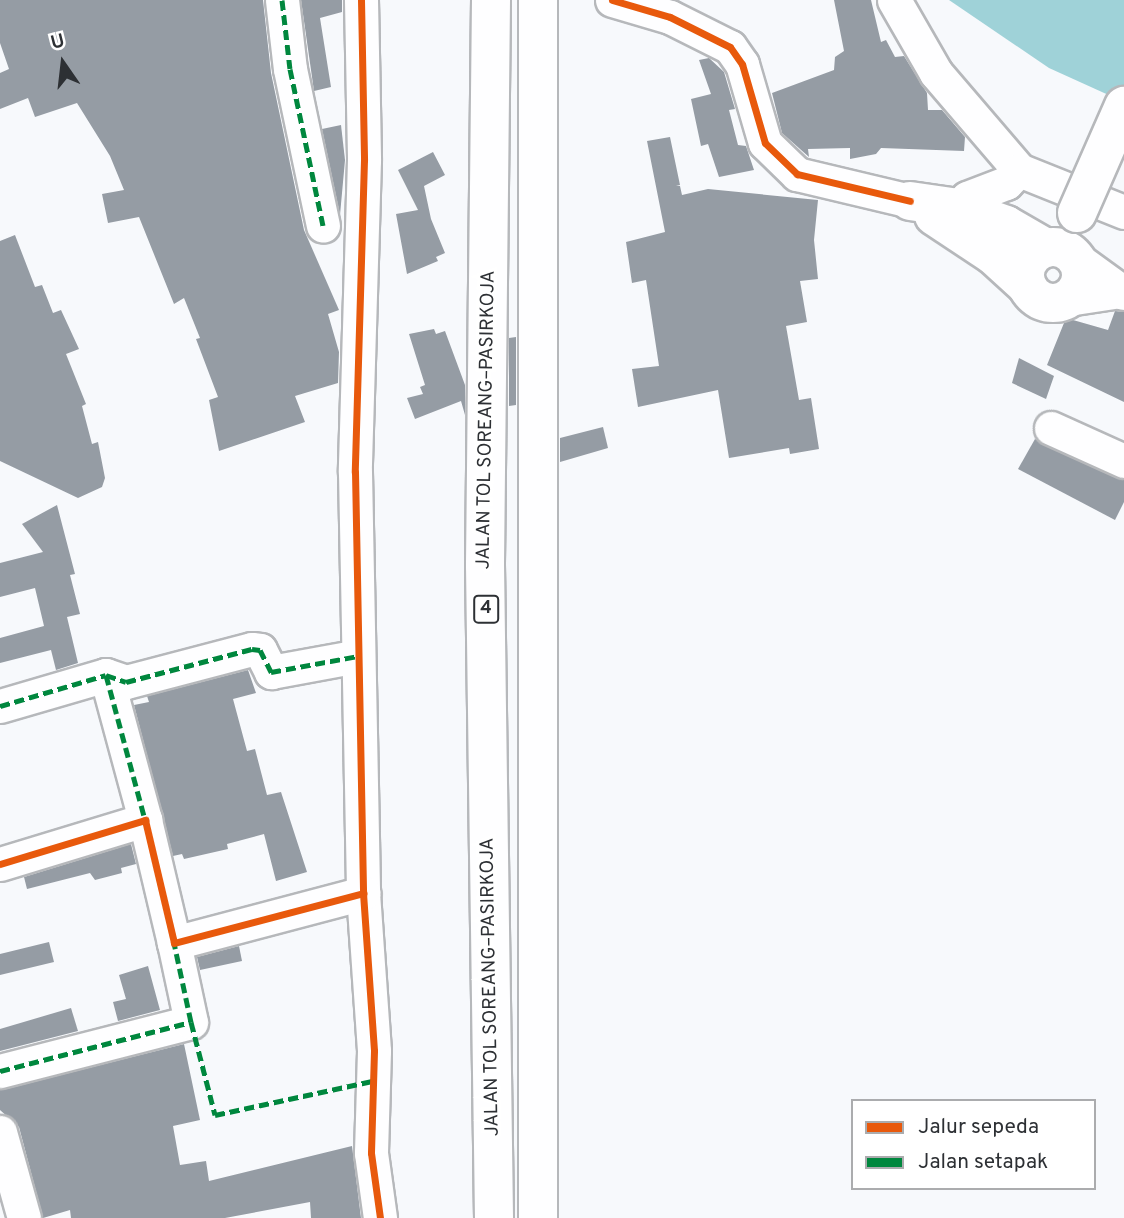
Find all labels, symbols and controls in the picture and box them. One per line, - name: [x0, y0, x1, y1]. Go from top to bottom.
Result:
- north arrow: [28, 28, 98, 98]
- text: U: [48, 29, 67, 56]
- street label: JALAN TOL SOREANG–PASIRKOJA: [473, 270, 501, 570]
- road number: 4: [472, 594, 500, 624]
- street label: JALAN TOL SOREANG–PASIRKOJA: [477, 837, 505, 1137]
- legend: [851, 1099, 1096, 1190]
- text: Jalur sepeda: [918, 1114, 1039, 1141]
- text: Jalan setapak: [918, 1149, 1048, 1176]

